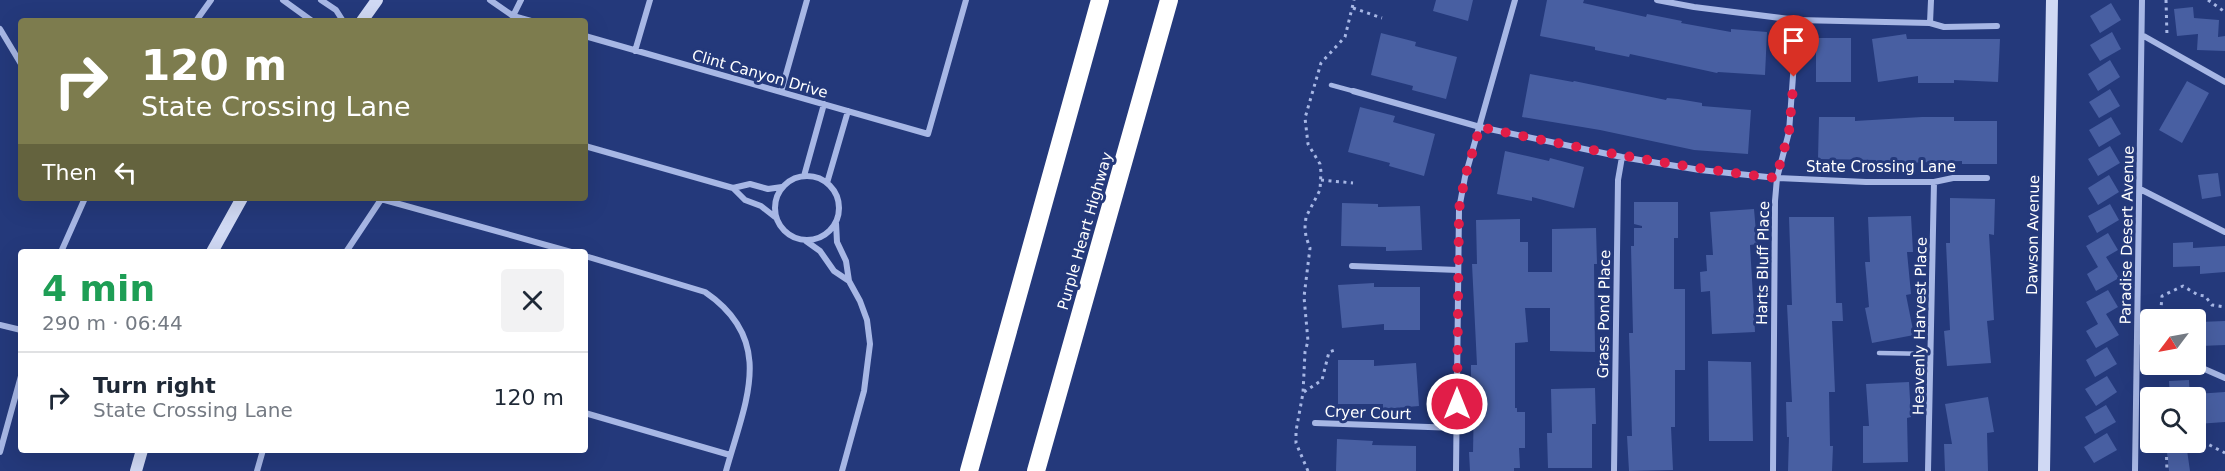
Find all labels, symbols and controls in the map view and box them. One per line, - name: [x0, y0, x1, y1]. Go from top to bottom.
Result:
- pin: [1768, 15, 1819, 77]
- icon: arrive: [1777, 24, 1810, 57]
- text: 120 m: [141, 41, 287, 90]
- icon: right: [42, 42, 120, 120]
- street label: Clint Canyon Drive: [690, 46, 830, 102]
- text: State Crossing Lane: [141, 91, 411, 122]
- street label: Paradise Desert Avenue: [2116, 145, 2138, 325]
- street label: Purple Heart Highway: [1054, 150, 1116, 312]
- icon: left: [109, 156, 142, 189]
- street label: State Crossing Lane: [1806, 158, 1956, 176]
- text: Then: [42, 160, 97, 185]
- street label: Dawson Avenue: [2023, 175, 2043, 295]
- street label: Harts Bluff Place: [1753, 201, 1773, 325]
- street label: Heavenly Harvest Place: [1909, 237, 1931, 415]
- street label: Grass Pond Place: [1594, 249, 1614, 379]
- text: 4 min: [42, 268, 155, 309]
- button: close: [501, 269, 564, 332]
- north arrow: [2140, 309, 2206, 375]
- map controls: [2140, 309, 2206, 453]
- text: 290 m · 06:44: [42, 311, 183, 335]
- position arrow: [1425, 372, 1489, 436]
- text: Turn right: [93, 373, 216, 398]
- icon: right: [42, 381, 75, 414]
- text: 120 m: [494, 385, 564, 410]
- button: search: [2140, 387, 2206, 453]
- text: State Crossing Lane: [93, 398, 293, 422]
- street label: Cryer Court: [1324, 402, 1412, 424]

